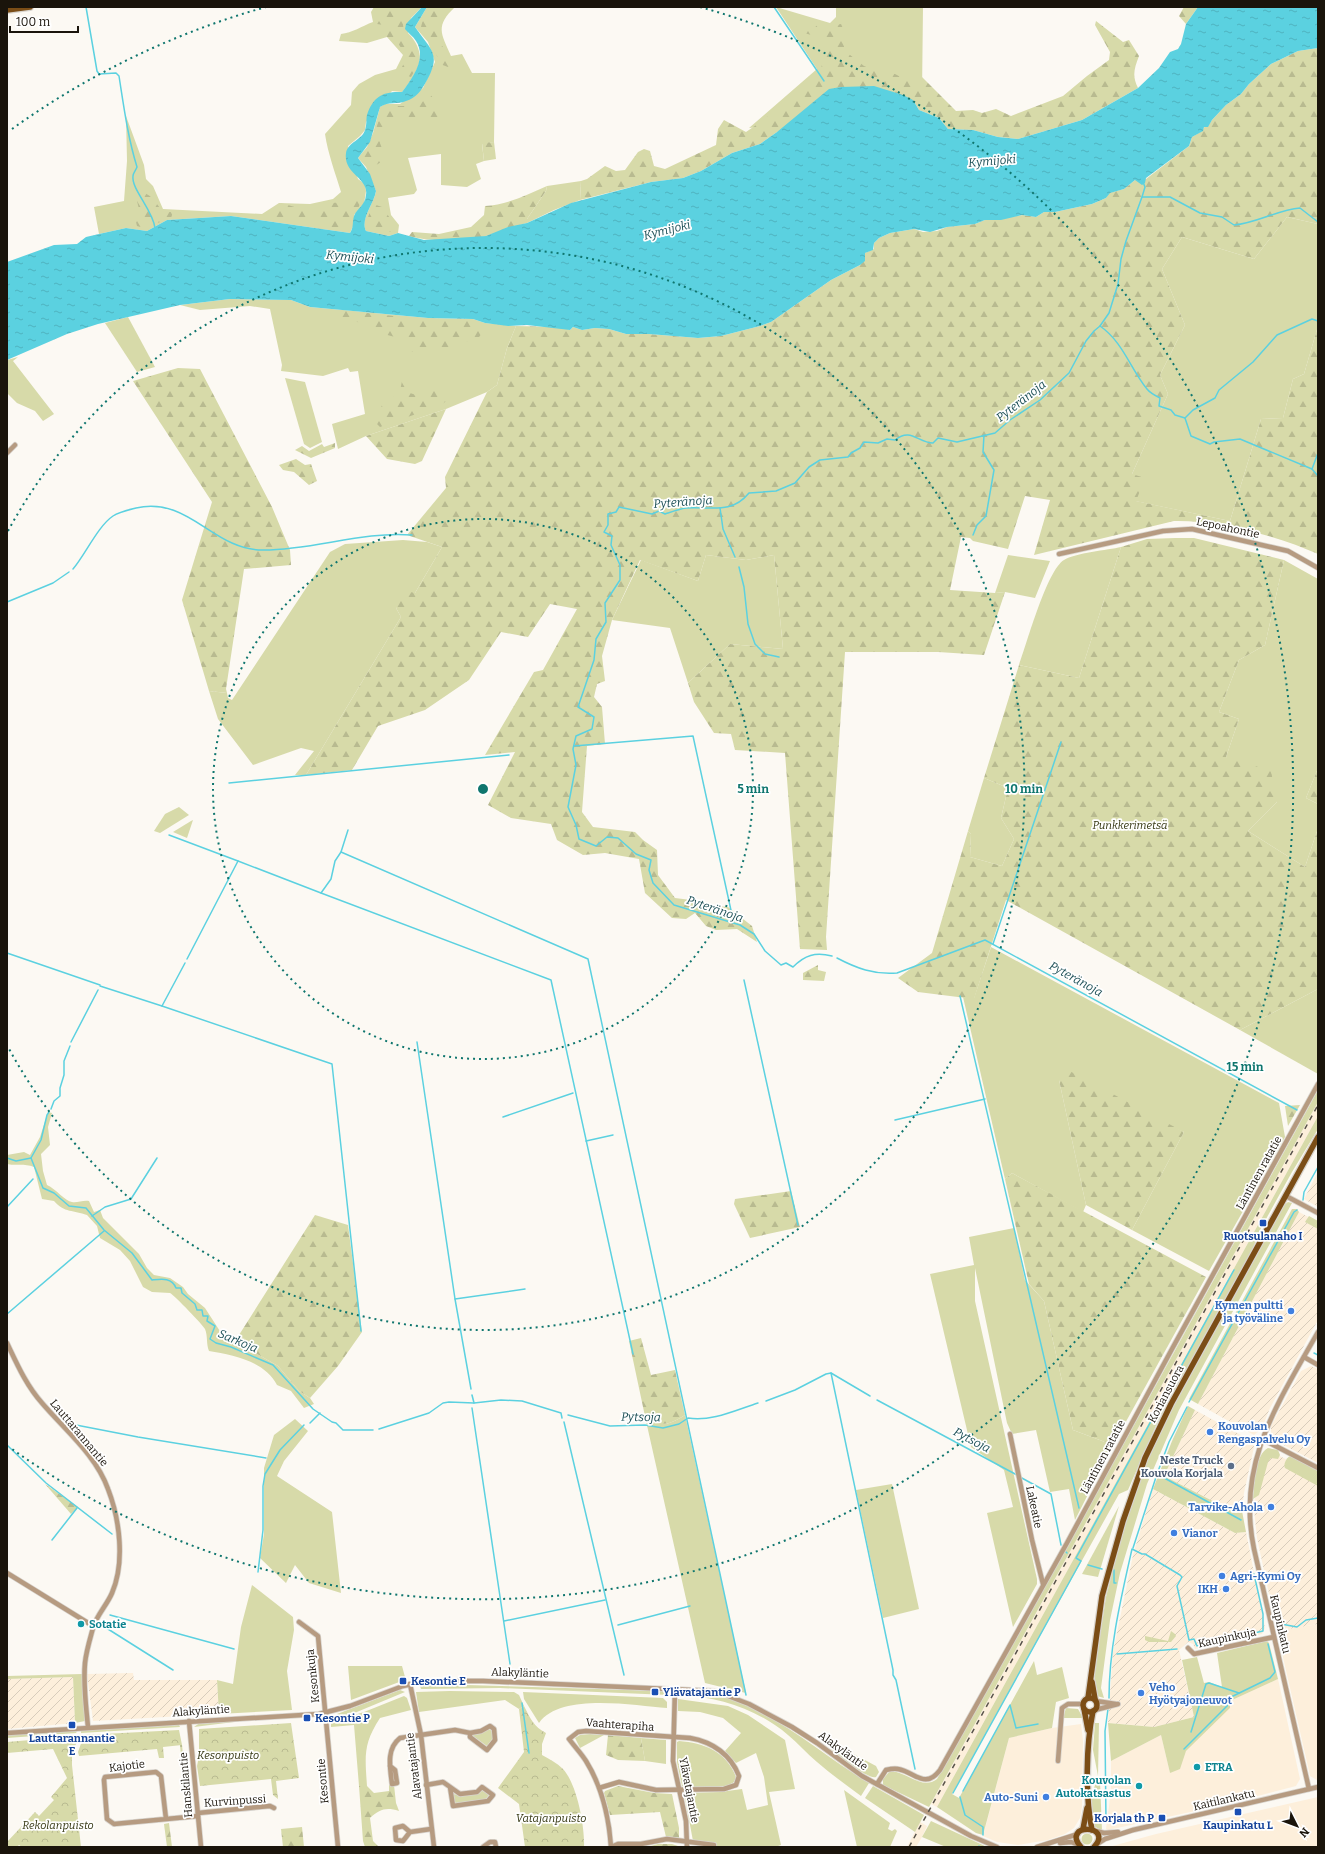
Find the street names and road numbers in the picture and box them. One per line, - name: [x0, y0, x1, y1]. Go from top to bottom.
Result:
- street label: Lepoahontie: [1195, 515, 1261, 541]
- street label: Läntinen ratatie: [1233, 1134, 1285, 1212]
- street label: Koriansuora: [1145, 1363, 1187, 1425]
- street label: Lauttarannantie: [47, 1397, 111, 1469]
- street label: Läntinen ratatie: [1078, 1418, 1128, 1496]
- street label: Lakeatie: [1023, 1485, 1045, 1529]
- street label: Kaupinkatu: [1267, 1593, 1293, 1655]
- street label: Kaupinkuja: [1197, 1626, 1257, 1650]
- street label: Kesonkuja: [304, 1649, 322, 1703]
- street label: Alakyläntie: [491, 1665, 549, 1681]
- street label: Alakyläntie: [172, 1702, 230, 1720]
- street label: Vaahterapiha: [585, 1716, 655, 1734]
- street label: Alakyläntie: [816, 1729, 870, 1773]
- street label: Alavatajantie: [403, 1732, 425, 1800]
- street label: Hanskilantie: [177, 1752, 195, 1818]
- street label: Ylävatajantie: [676, 1756, 702, 1824]
- street label: Kajotie: [108, 1757, 146, 1775]
- street label: Kesontie: [315, 1758, 331, 1804]
- street label: Kaitilankatu: [1192, 1787, 1256, 1813]
- street label: Kurvinpussi: [203, 1792, 267, 1810]

